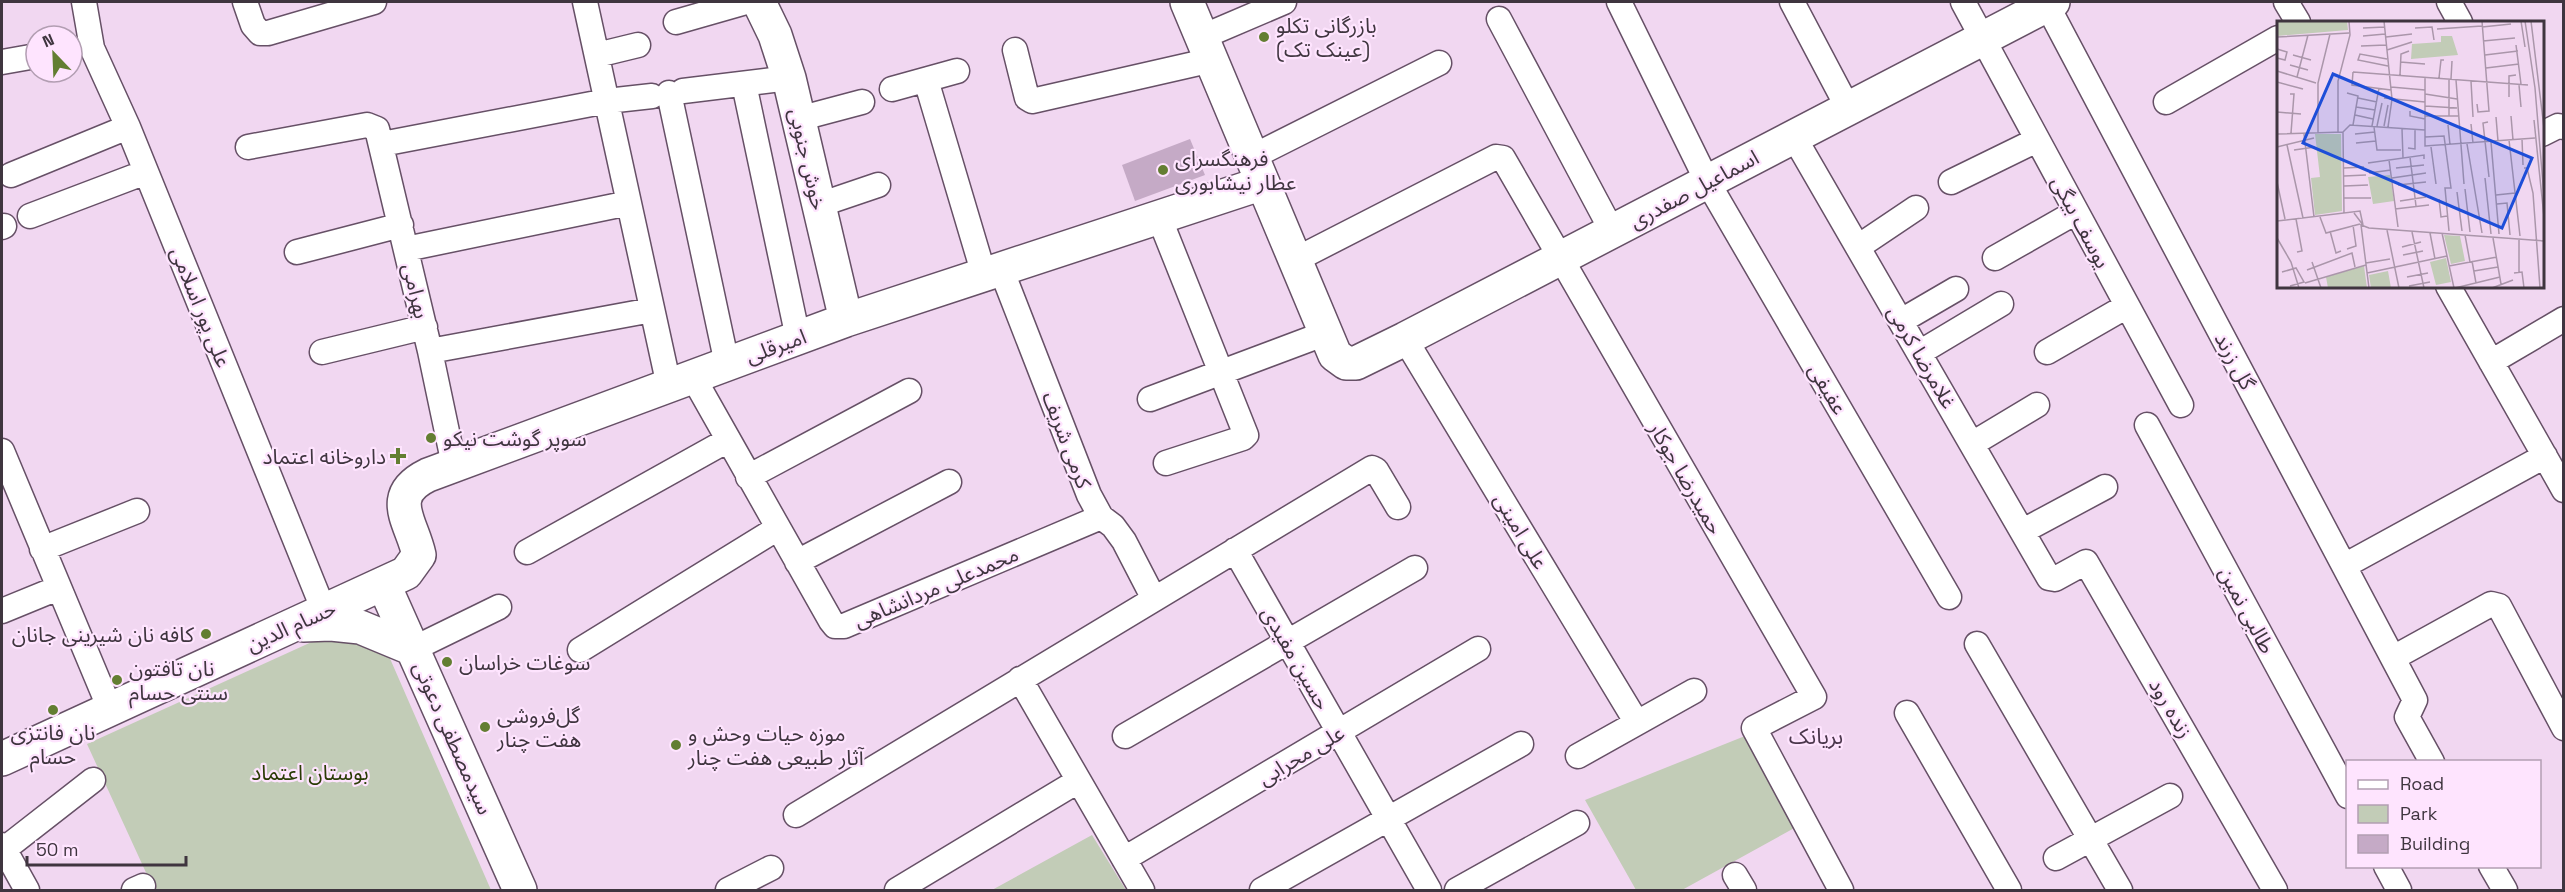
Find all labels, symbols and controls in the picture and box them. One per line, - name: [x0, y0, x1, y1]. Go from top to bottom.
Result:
- place label: بازرگانی تکلو (عینک تک): [1276, 12, 1377, 63]
- inset map: [2277, 21, 2544, 288]
- north arrow: [24, 24, 84, 84]
- text: N: [39, 29, 57, 52]
- marker: بازرگانی تکلو (عینک تک): [1257, 30, 1271, 44]
- street label: خوش جنوبی: [783, 105, 833, 213]
- street label: اسماعیل صفدری: [1625, 144, 1763, 234]
- place label: فرهنگسرای عطار نیشابوری: [1175, 145, 1296, 196]
- marker: فرهنگسرای عطار نیشابوری: [1156, 163, 1170, 177]
- street label: یوسف بیگی: [2045, 171, 2117, 273]
- street label: علی پور اسلامی: [164, 243, 237, 371]
- street label: بهرامی: [397, 261, 435, 321]
- street label: غلامرضا کرمی: [1882, 300, 1962, 414]
- street label: امیرقلی: [742, 323, 810, 369]
- street label: گل زرند: [2209, 328, 2261, 395]
- street label: عفیفی: [1803, 359, 1853, 419]
- street label: کرمی شریف: [1036, 388, 1098, 493]
- street label: حمیدرضا جوکار: [1642, 416, 1729, 539]
- place label: سوپر گوشت نیکو: [443, 425, 587, 452]
- marker: سوپر گوشت نیکو: [424, 431, 438, 445]
- place label: داروخانه اعتماد: [262, 443, 386, 470]
- marker: داروخانه اعتماد: [391, 449, 405, 463]
- street label: علی امینی: [1488, 488, 1554, 574]
- street label: محمدعلی مردانشاهی: [850, 540, 1022, 634]
- street label: طالبی نمین: [2213, 562, 2281, 658]
- street label: حسام الدین: [242, 594, 341, 660]
- street label: حسین مفیدی: [1256, 601, 1336, 715]
- place label: کافه نان شیرینی جانان: [12, 621, 194, 648]
- marker: کافه نان شیرینی جانان: [199, 627, 213, 641]
- place label: سوغات خراسان: [459, 649, 590, 676]
- place label: نان تافتون سنتی حسام: [129, 655, 228, 709]
- marker: سوغات خراسان: [440, 655, 454, 669]
- street label: سیدمصطفی دعوتی: [407, 657, 499, 819]
- marker: نان تافتون سنتی حسام: [110, 673, 124, 687]
- street label: زنده رود: [2143, 673, 2199, 743]
- place label: گل‌فروشی هفت چنار: [496, 702, 581, 753]
- marker: نان فانتزی حسام: [46, 703, 60, 717]
- place label: نان فانتزی حسام: [11, 719, 95, 773]
- street label: علی محرابی: [1253, 719, 1349, 791]
- marker: گل‌فروشی هفت چنار: [478, 720, 492, 734]
- place label: موزه حیات وحش و آثار طبیعی هفت چنار: [687, 720, 865, 771]
- district label: بریانک: [1789, 722, 1843, 750]
- marker: موزه حیات وحش و آثار طبیعی هفت چنار: [669, 738, 683, 752]
- park label: بوستان اعتماد: [251, 759, 369, 786]
- legend: [2346, 760, 2541, 868]
- text: Road: [2400, 772, 2444, 795]
- text: Park: [2400, 802, 2438, 825]
- scale bar: [27, 829, 186, 867]
- text: Building: [2400, 832, 2470, 855]
- text: 50 m: [36, 838, 78, 861]

